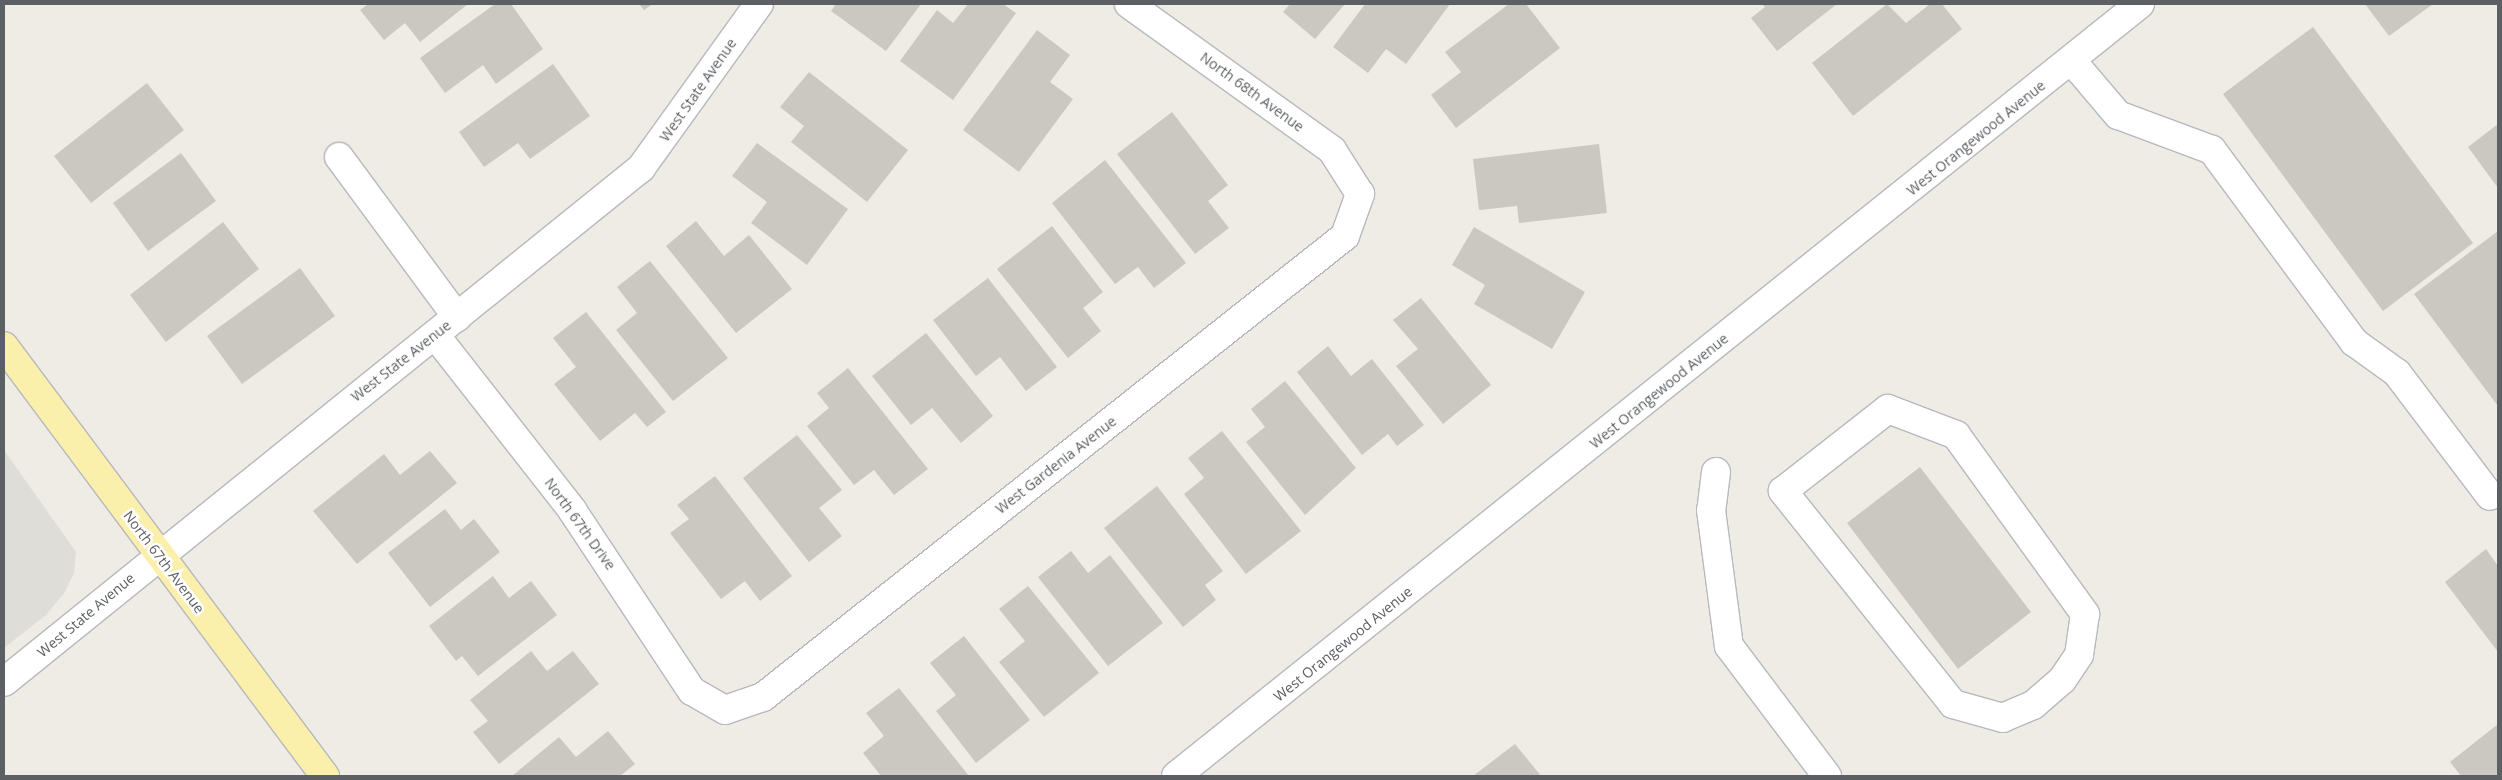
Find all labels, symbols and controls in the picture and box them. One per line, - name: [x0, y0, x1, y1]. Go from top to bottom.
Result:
- street label: West State Avenue: [656, 35, 740, 145]
- street label: North 68th Avenue: [1197, 49, 1307, 135]
- street label: West Orangewood Avenue: [1903, 77, 2049, 199]
- street label: West State Avenue: [348, 317, 454, 405]
- street label: West Orangewood Avenue: [1586, 330, 1732, 452]
- street label: West Gardenia Avenue: [992, 413, 1120, 517]
- street label: North 67th Drive: [541, 475, 619, 573]
- street label: North 67th Avenue: [120, 507, 208, 617]
- street label: West State Avenue: [34, 569, 138, 661]
- street label: West Orangewood Avenue: [1270, 583, 1416, 705]

